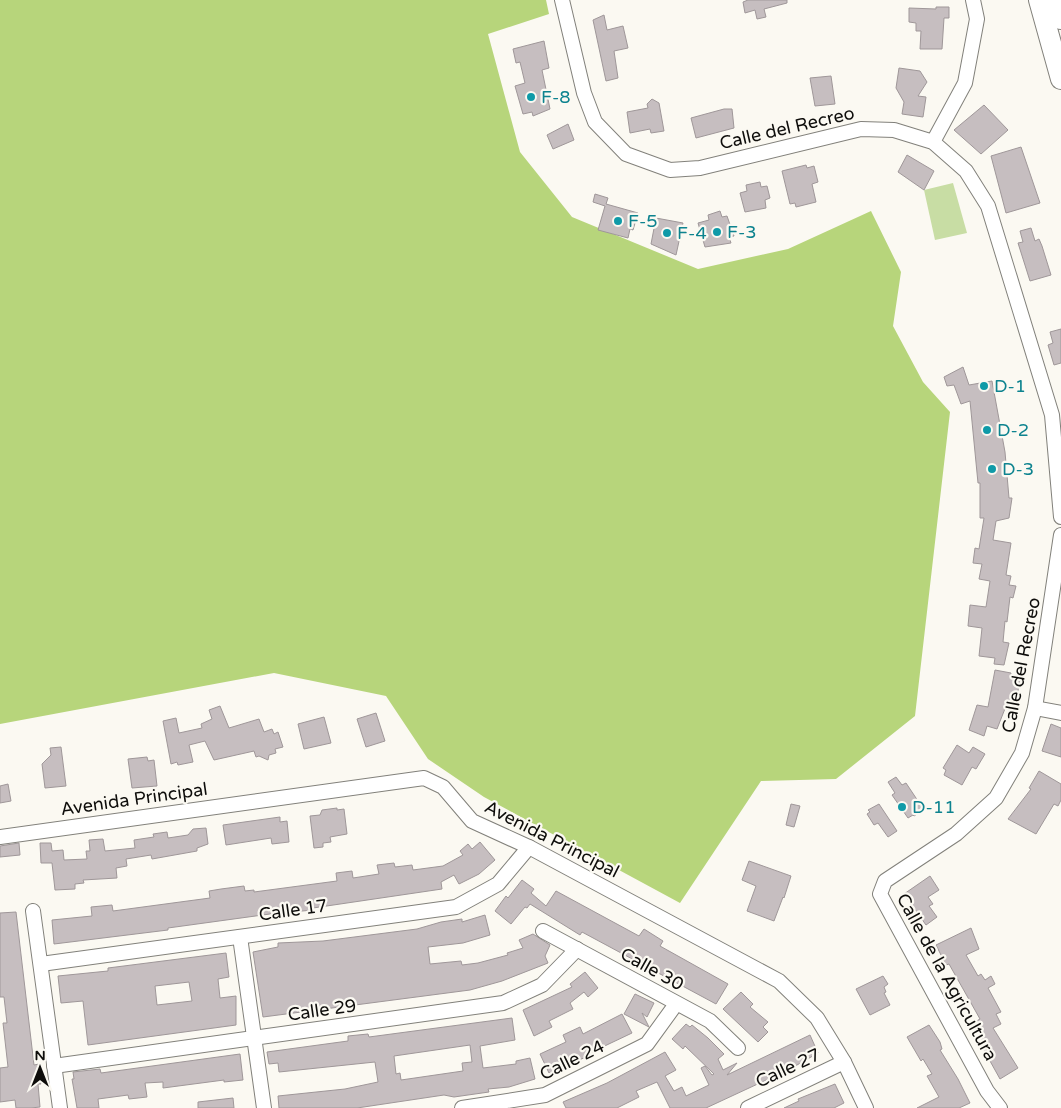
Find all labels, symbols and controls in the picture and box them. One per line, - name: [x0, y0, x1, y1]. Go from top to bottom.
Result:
- place label: F-8: [541, 86, 571, 108]
- marker: F-8: [525, 91, 537, 103]
- street label: Calle del Recreo: [718, 102, 857, 154]
- place label: F-5: [628, 210, 658, 232]
- marker: F-5: [612, 215, 624, 227]
- place label: F-3: [727, 221, 757, 243]
- place label: F-4: [677, 222, 707, 244]
- marker: F-3: [711, 226, 723, 238]
- marker: F-4: [661, 227, 673, 239]
- place label: D-1: [994, 375, 1026, 397]
- marker: D-1: [978, 380, 990, 392]
- place label: D-2: [997, 419, 1029, 441]
- marker: D-2: [981, 424, 993, 436]
- place label: D-3: [1002, 458, 1034, 480]
- marker: D-3: [986, 463, 998, 475]
- street label: Calle del Recreo: [997, 595, 1045, 735]
- street label: Avenida Principal: [59, 778, 209, 820]
- street label: Avenida Principal: [481, 796, 623, 882]
- place label: D-11: [912, 796, 955, 818]
- marker: D-11: [896, 801, 908, 813]
- street label: Calle de la Agricultura: [892, 890, 1002, 1064]
- street label: Calle 17: [257, 894, 329, 926]
- street label: Calle 30: [616, 943, 688, 995]
- street label: Calle 29: [286, 994, 358, 1026]
- street label: Calle 24: [536, 1035, 608, 1085]
- north arrow: [15, 1043, 65, 1093]
- street label: Calle 27: [752, 1043, 824, 1093]
- text: N: [34, 1047, 46, 1064]

